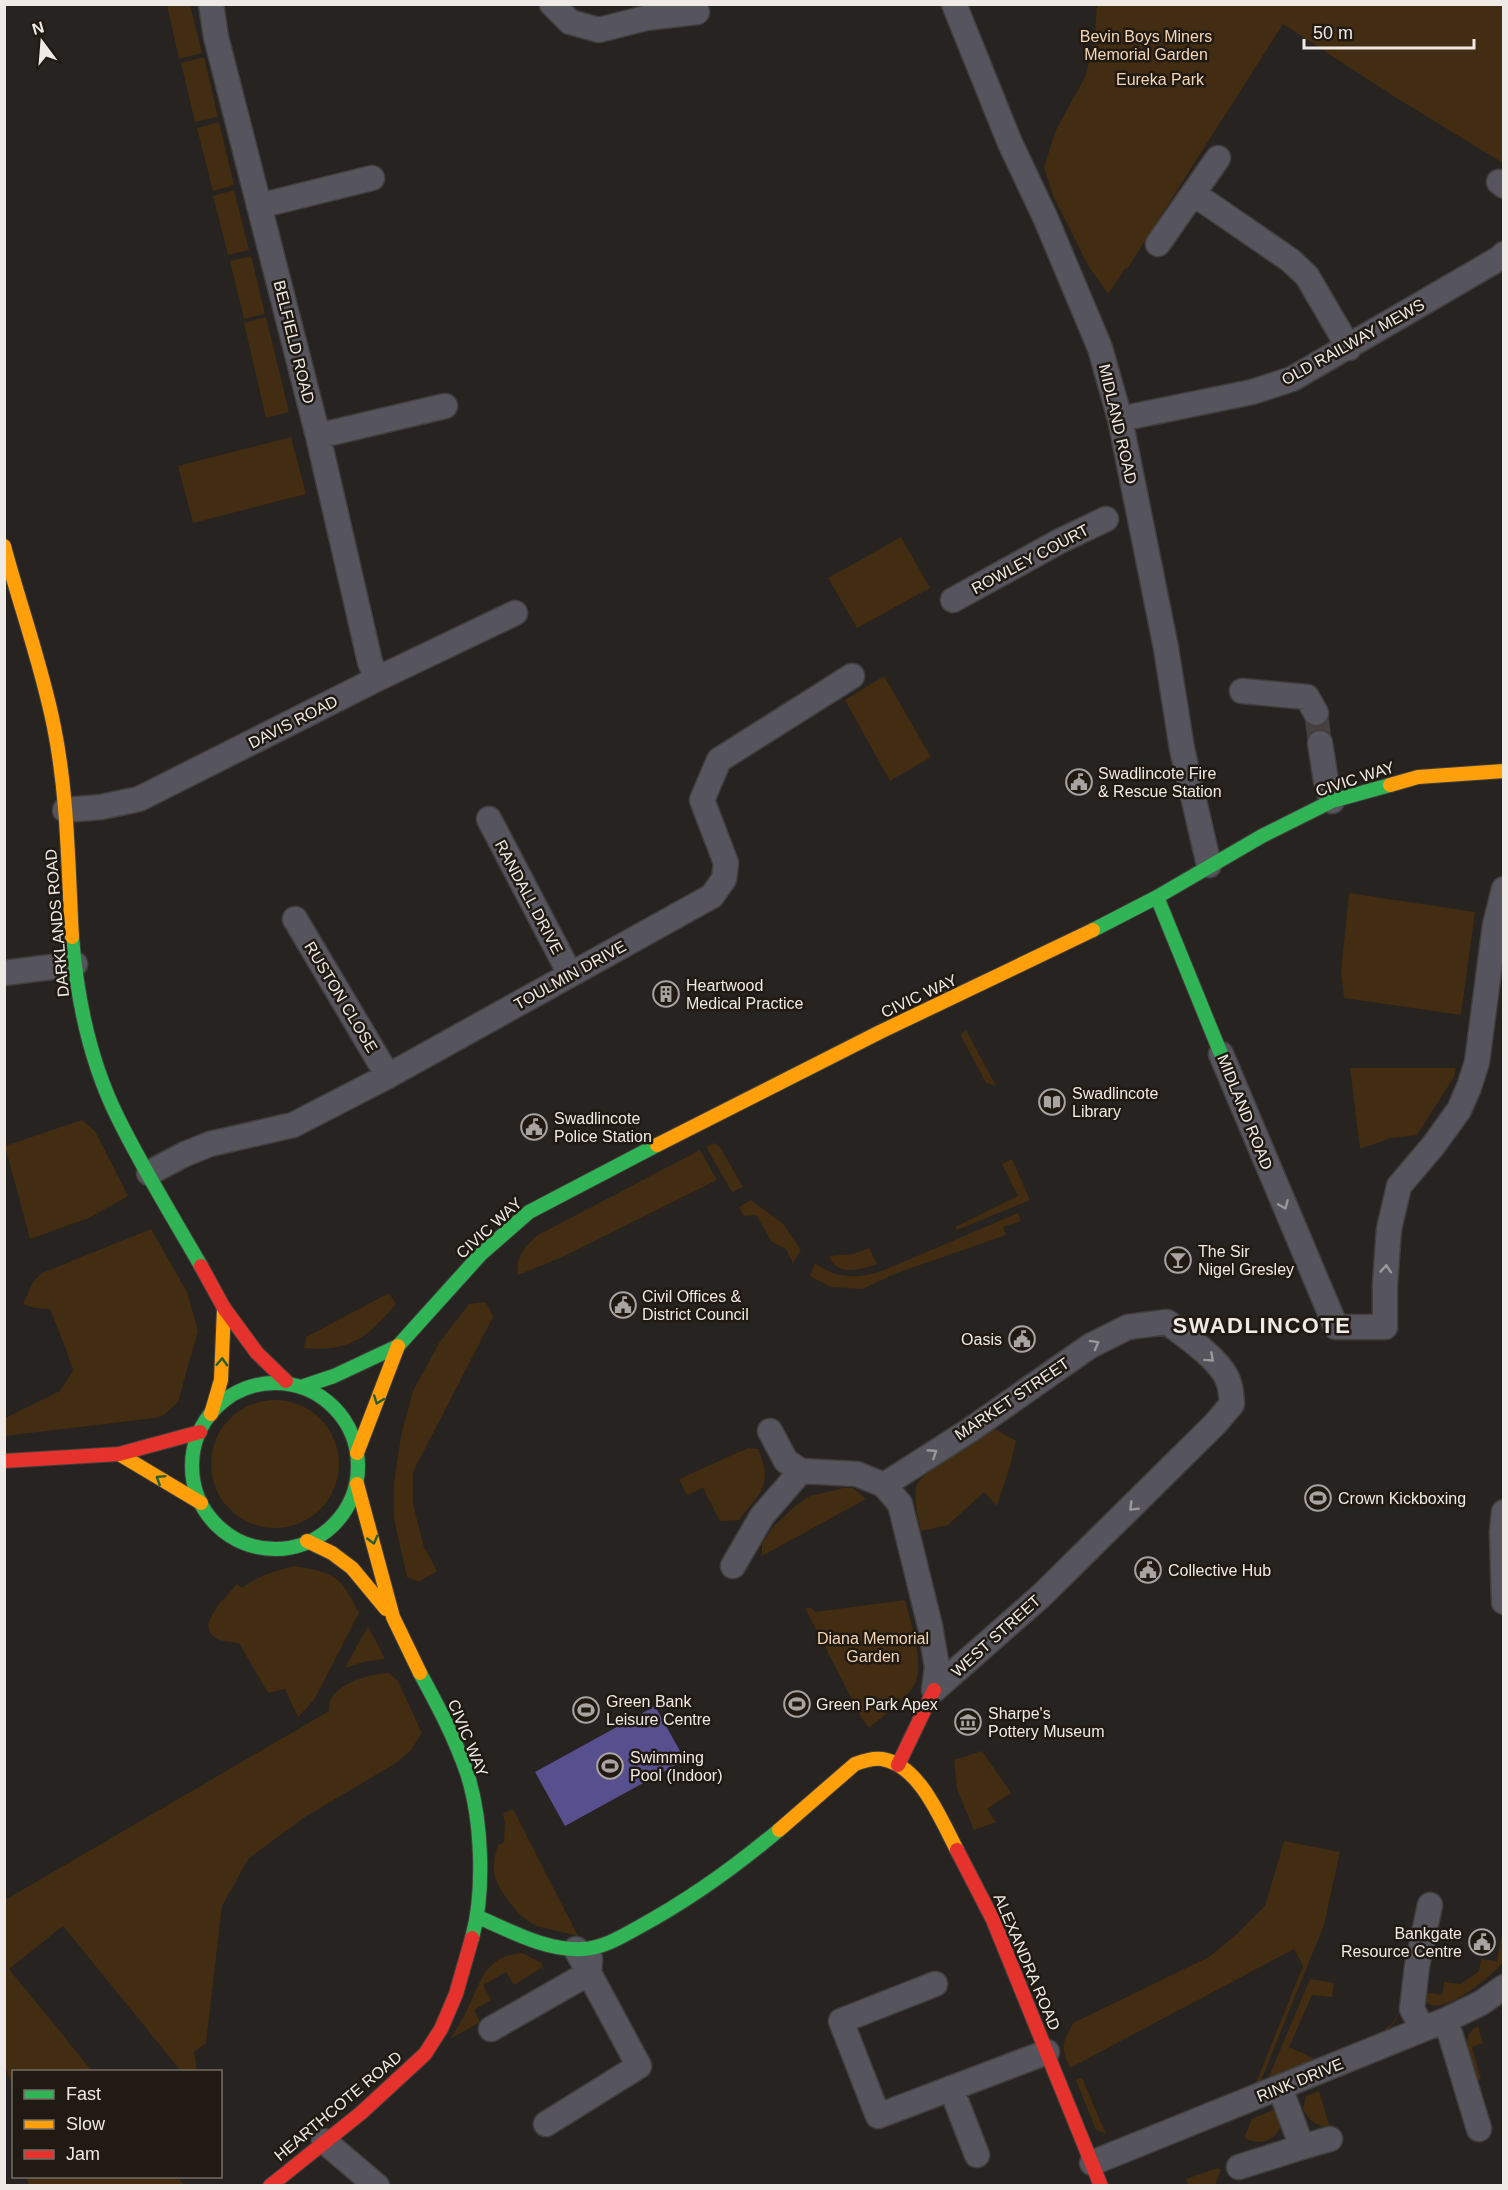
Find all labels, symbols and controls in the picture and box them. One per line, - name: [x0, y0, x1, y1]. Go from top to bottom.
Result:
- north arrow: [12, 12, 72, 72]
- scale bar: [1304, 12, 1474, 50]
- text: N: [30, 18, 46, 38]
- text: 50 m: [1313, 23, 1353, 43]
- park label: Bevin Boys Miners Memorial Garden: [1080, 28, 1212, 63]
- park label: Eureka Park: [1116, 71, 1205, 88]
- street label: BELFIELD ROAD: [270, 279, 318, 405]
- street label: OLD RAILWAY MEWS: [1279, 296, 1427, 388]
- street label: MIDLAND ROAD: [1096, 362, 1140, 486]
- street label: ROWLEY COURT: [969, 521, 1092, 597]
- street label: DAVIS ROAD: [246, 692, 340, 752]
- street label: CIVIC WAY: [1313, 758, 1397, 800]
- place label: Swadlincote Fire & Rescue Station: [1098, 765, 1222, 800]
- public building icon: Swadlincote Fire & Rescue Station: [1064, 767, 1094, 797]
- street label: RANDALL DRIVE: [492, 837, 566, 957]
- street label: DARKLANDS ROAD: [42, 848, 72, 998]
- street label: TOULMIN DRIVE: [511, 937, 629, 1013]
- street label: RUSTON CLOSE: [301, 939, 381, 1055]
- street label: CIVIC WAY: [878, 971, 960, 1021]
- place label: Heartwood Medical Practice: [686, 977, 803, 1012]
- building icon: Heartwood Medical Practice: [651, 979, 681, 1009]
- street label: MIDLAND ROAD: [1214, 1052, 1276, 1172]
- place label: Swadlincote Library: [1072, 1085, 1158, 1120]
- library icon: Swadlincote Library: [1037, 1087, 1067, 1117]
- place label: Swadlincote Police Station: [554, 1110, 652, 1145]
- public building icon: Swadlincote Police Station: [519, 1112, 549, 1142]
- street label: CIVIC WAY: [453, 1194, 525, 1262]
- one-way arrow: [1276, 1198, 1288, 1209]
- place label: The Sir Nigel Gresley: [1198, 1243, 1294, 1278]
- bar icon: The Sir Nigel Gresley: [1163, 1245, 1193, 1275]
- one-way arrow: [1379, 1264, 1392, 1273]
- place label: Civil Offices & District Council: [642, 1288, 749, 1323]
- public building icon: Civil Offices & District Council: [608, 1290, 638, 1320]
- district label: SWADLINCOTE: [1172, 1313, 1352, 1338]
- public building icon: Oasis: [1007, 1324, 1037, 1354]
- place label: Oasis: [961, 1331, 1002, 1348]
- one-way arrow: [1089, 1340, 1099, 1351]
- one-way arrow: [1204, 1351, 1214, 1362]
- street label: MARKET STREET: [952, 1354, 1072, 1443]
- one-way arrow: [216, 1357, 229, 1366]
- one-way arrow: [373, 1394, 386, 1405]
- one-way arrow: [927, 1448, 937, 1460]
- one-way arrow: [156, 1474, 166, 1486]
- sports icon: Crown Kickboxing: [1303, 1483, 1333, 1513]
- place label: Crown Kickboxing: [1338, 1490, 1466, 1507]
- one-way arrow: [1130, 1499, 1141, 1510]
- one-way arrow: [365, 1535, 378, 1545]
- public building icon: Collective Hub: [1133, 1555, 1163, 1585]
- place label: Collective Hub: [1168, 1562, 1271, 1579]
- street label: WEST STREET: [948, 1592, 1044, 1680]
- park label: Diana Memorial Garden: [817, 1630, 929, 1665]
- sports icon: Green Park Apex: [782, 1689, 812, 1719]
- place label: Green Bank Leisure Centre: [606, 1693, 711, 1728]
- sports icon: Green Bank Leisure Centre: [571, 1695, 601, 1725]
- place label: Green Park Apex: [816, 1696, 938, 1713]
- street label: CIVIC WAY: [445, 1697, 491, 1779]
- place label: Sharpe's Pottery Museum: [988, 1705, 1104, 1740]
- museum icon: Sharpe's Pottery Museum: [953, 1707, 983, 1737]
- place label: Swimming Pool (Indoor): [630, 1749, 723, 1784]
- sports icon: Swimming Pool (Indoor): [595, 1751, 625, 1781]
- street label: ALEXANDRA ROAD: [991, 1891, 1063, 2033]
- place label: Bankgate Resource Centre: [1341, 1925, 1462, 1960]
- public building icon: Bankgate Resource Centre: [1467, 1927, 1497, 1957]
- street label: HEARTHCOTE ROAD: [271, 2048, 405, 2164]
- street label: RINK DRIVE: [1254, 2055, 1346, 2105]
- legend: [12, 2070, 222, 2178]
- text: Fast: [66, 2084, 101, 2104]
- text: Slow: [66, 2114, 106, 2134]
- text: Jam: [66, 2144, 100, 2164]

